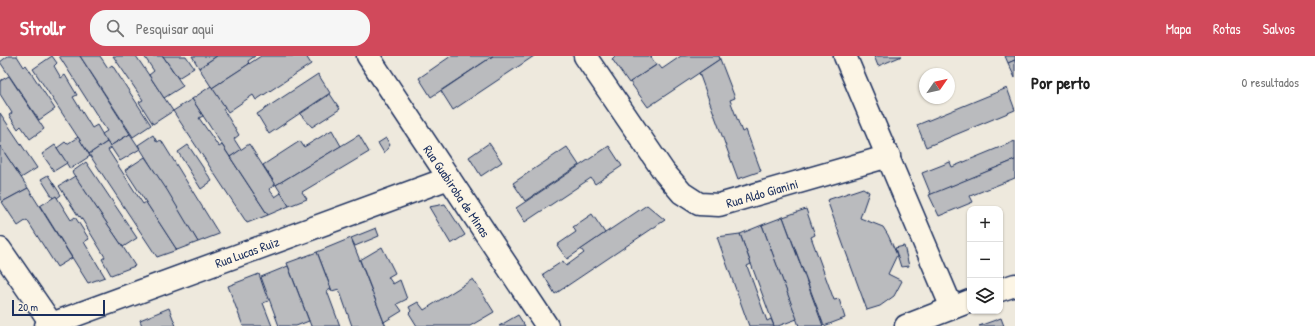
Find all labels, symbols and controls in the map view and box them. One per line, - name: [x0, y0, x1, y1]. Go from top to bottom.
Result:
- search box: [90, 10, 370, 46]
- text: Strollr: [20, 15, 66, 41]
- icon: search: [104, 17, 126, 39]
- text: Pesquisar aqui: [136, 18, 214, 39]
- text: Mapa: [1166, 19, 1191, 38]
- text: Rotas: [1213, 19, 1241, 38]
- text: Salvos: [1263, 19, 1295, 38]
- north arrow: [919, 68, 955, 104]
- text: Por perto: [1031, 71, 1090, 94]
- text: 0 resultados: [1241, 73, 1299, 91]
- street label: Rua Guabiroba de Minas: [419, 141, 495, 241]
- street label: Rua Aldo Gianini: [724, 174, 800, 212]
- map controls: [967, 206, 1003, 314]
- button: +: [967, 206, 1003, 242]
- street label: Rua Lucas Ruiz: [212, 232, 282, 272]
- button: −: [967, 242, 1003, 278]
- button: layers: [967, 278, 1003, 314]
- scale bar: [12, 298, 105, 317]
- text: 20 m: [18, 300, 38, 314]

